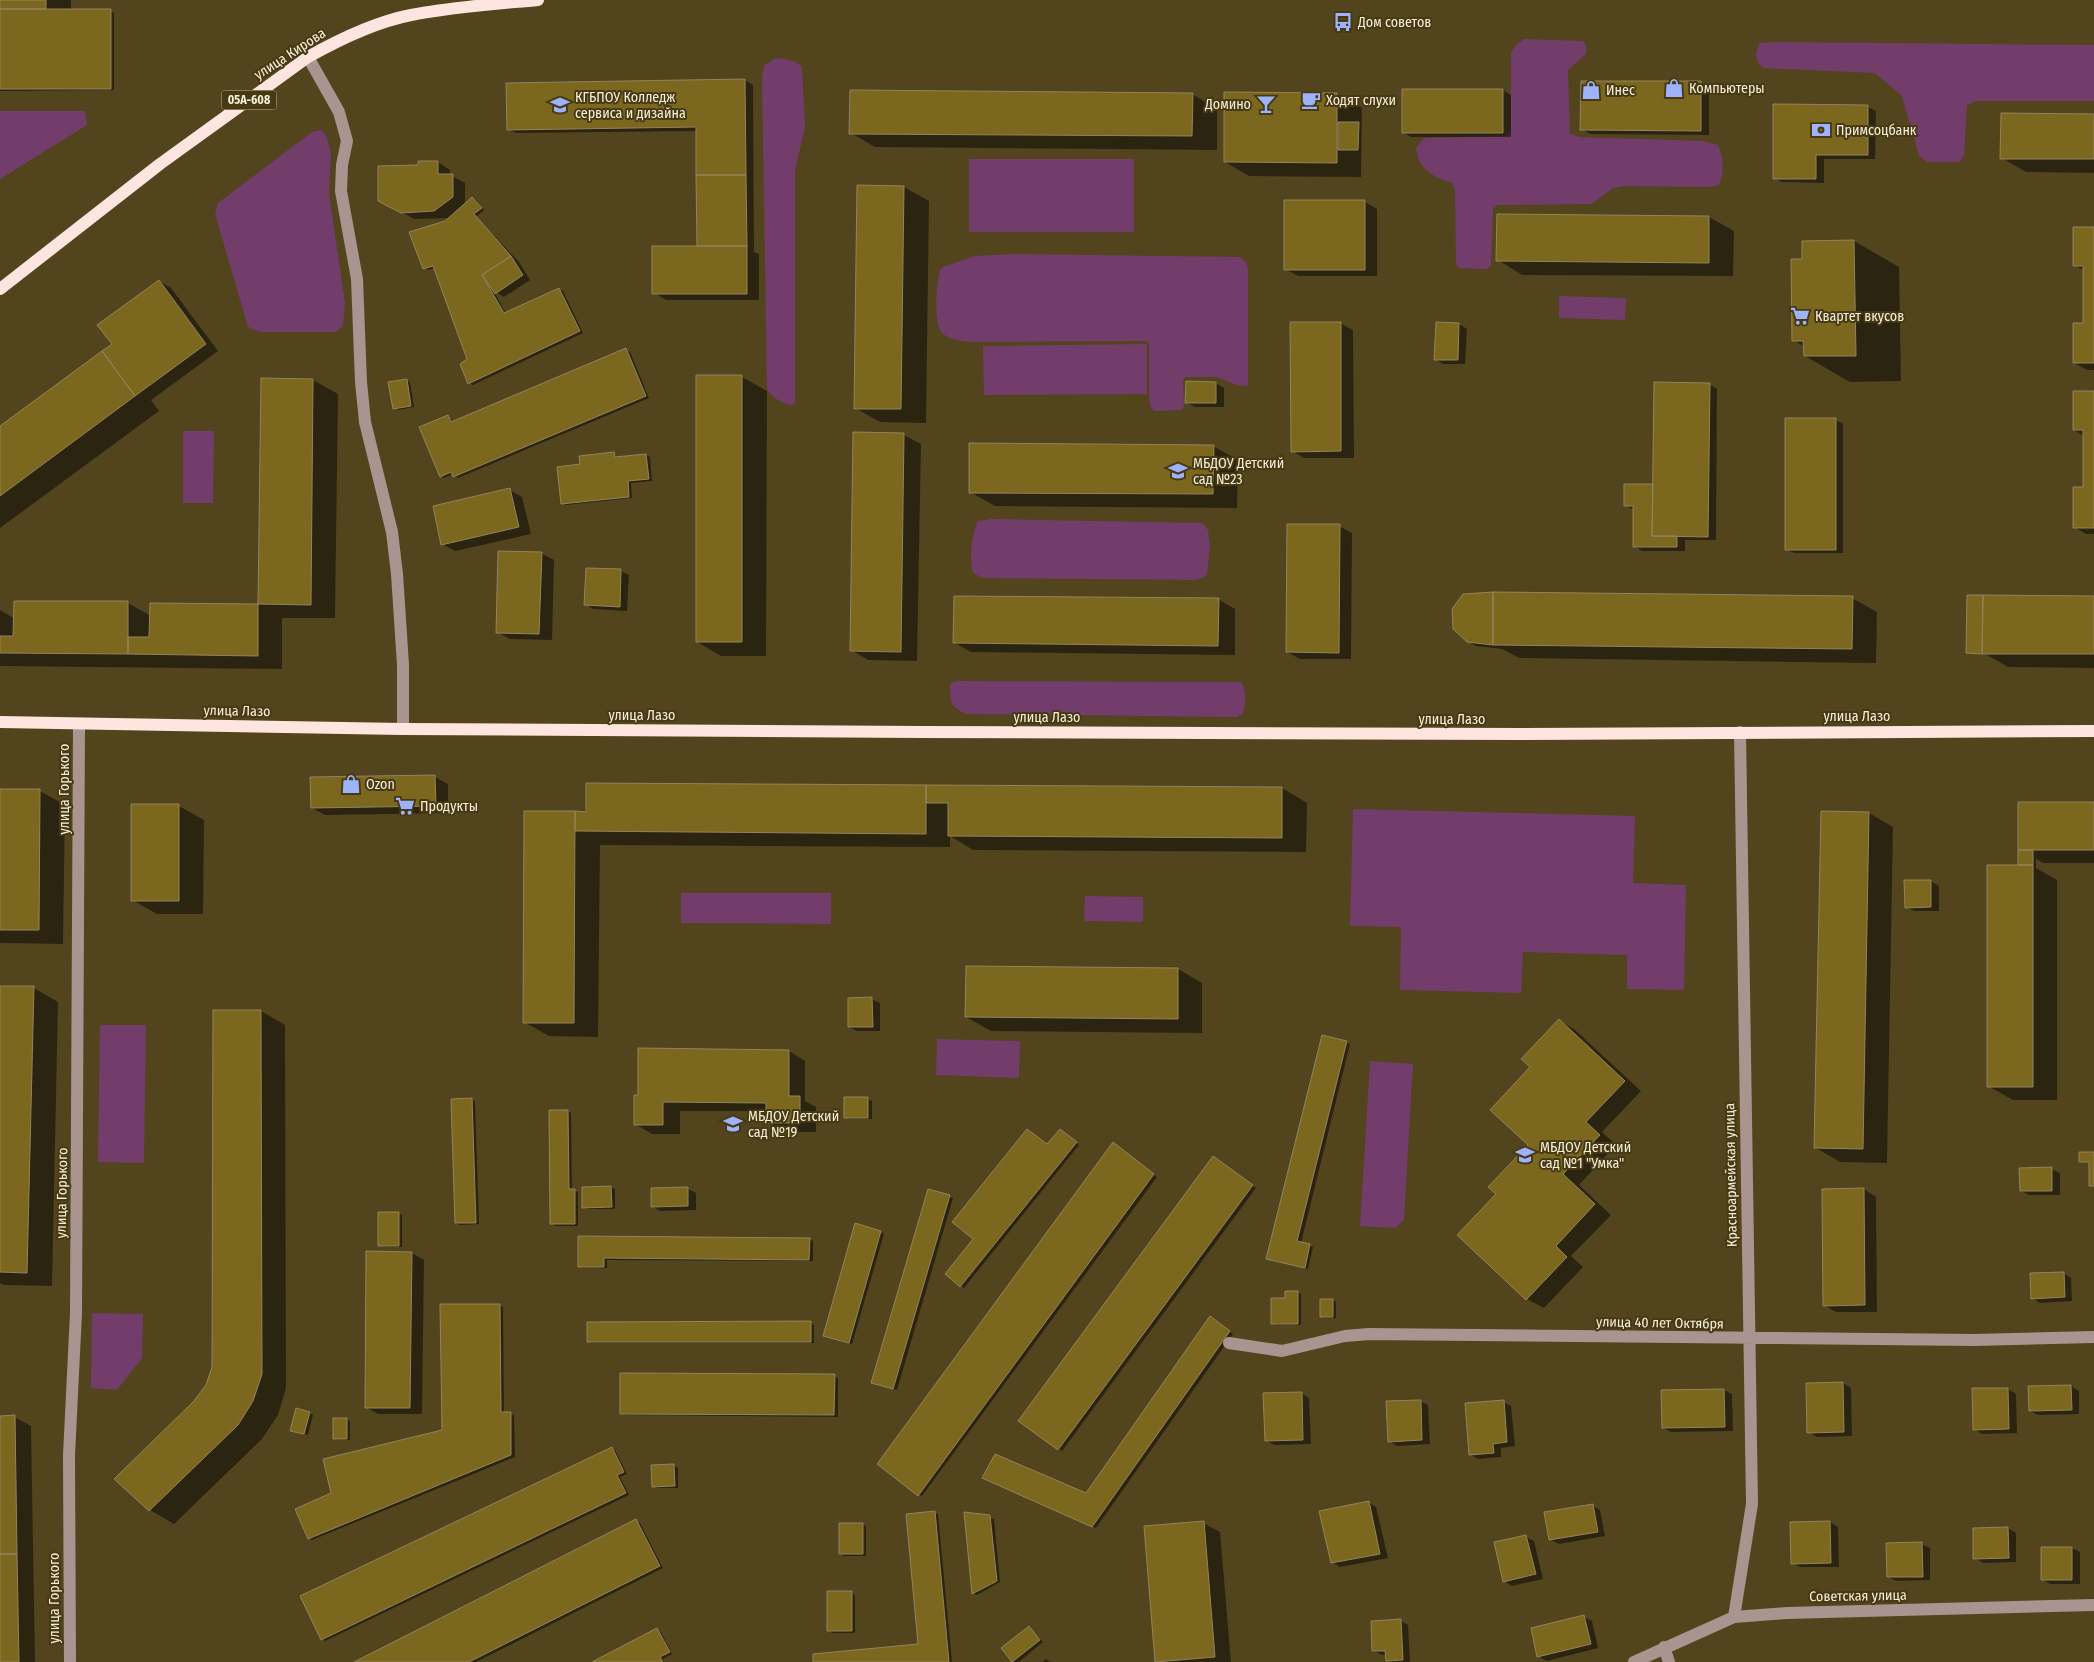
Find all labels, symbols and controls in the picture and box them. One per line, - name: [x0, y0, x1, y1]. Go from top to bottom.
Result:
- bus stop icon: Дом советов: [1332, 11, 1354, 33]
- place label: Дом советов: [1357, 14, 1431, 31]
- street label: улица Кирова: [251, 24, 329, 83]
- shop icon: Компьютеры: [1663, 77, 1685, 99]
- shop icon: Инес: [1580, 79, 1602, 101]
- place label: Компьютеры: [1689, 80, 1765, 97]
- place label: Инес: [1606, 82, 1635, 99]
- place label: КГБПОУ Колледж сервиса и дизайна: [575, 89, 686, 122]
- cafe icon: Ходят слухи: [1300, 89, 1322, 111]
- road number: 05А-608: [222, 90, 276, 110]
- place label: Ходят слухи: [1326, 92, 1396, 109]
- bar icon: Домино: [1255, 93, 1277, 115]
- school or university icon: КГБПОУ Колледж сервиса и дизайна: [549, 94, 571, 116]
- place label: Домино: [1204, 96, 1251, 113]
- bank icon: Примсоцбанк: [1810, 119, 1832, 141]
- place label: Примсоцбанк: [1836, 122, 1917, 139]
- supermarket icon: Квартет вкусов: [1789, 305, 1811, 327]
- place label: Квартет вкусов: [1815, 308, 1904, 325]
- place label: МБДОУ Детский сад №23: [1193, 455, 1284, 488]
- school or university icon: МБДОУ Детский сад №23: [1167, 460, 1189, 482]
- street label: улица Лазо: [203, 702, 271, 720]
- street label: улица Лазо: [609, 707, 675, 724]
- street label: улица Лазо: [1824, 708, 1890, 725]
- street label: улица Лазо: [1014, 709, 1080, 726]
- street label: улица Лазо: [1419, 711, 1485, 728]
- street label: улица Горького: [56, 744, 73, 834]
- shop icon: Ozon: [340, 773, 362, 795]
- place label: Ozon: [366, 776, 395, 793]
- supermarket icon: Продукты: [394, 795, 416, 817]
- place label: Продукты: [420, 798, 478, 815]
- street label: Красноармейская улица: [1721, 1103, 1741, 1247]
- place label: МБДОУ Детский сад №19: [748, 1108, 839, 1141]
- school or university icon: МБДОУ Детский сад №19: [722, 1113, 744, 1135]
- place label: МБДОУ Детский сад №1 "Умка": [1540, 1139, 1631, 1172]
- school or university icon: МБДОУ Детский сад №1 "Умка": [1514, 1144, 1536, 1166]
- street label: улица Горького: [53, 1147, 71, 1239]
- street label: улица 40 лет Октября: [1596, 1313, 1724, 1333]
- street label: улица Горького: [46, 1553, 63, 1643]
- street label: Советская улица: [1809, 1587, 1907, 1605]

